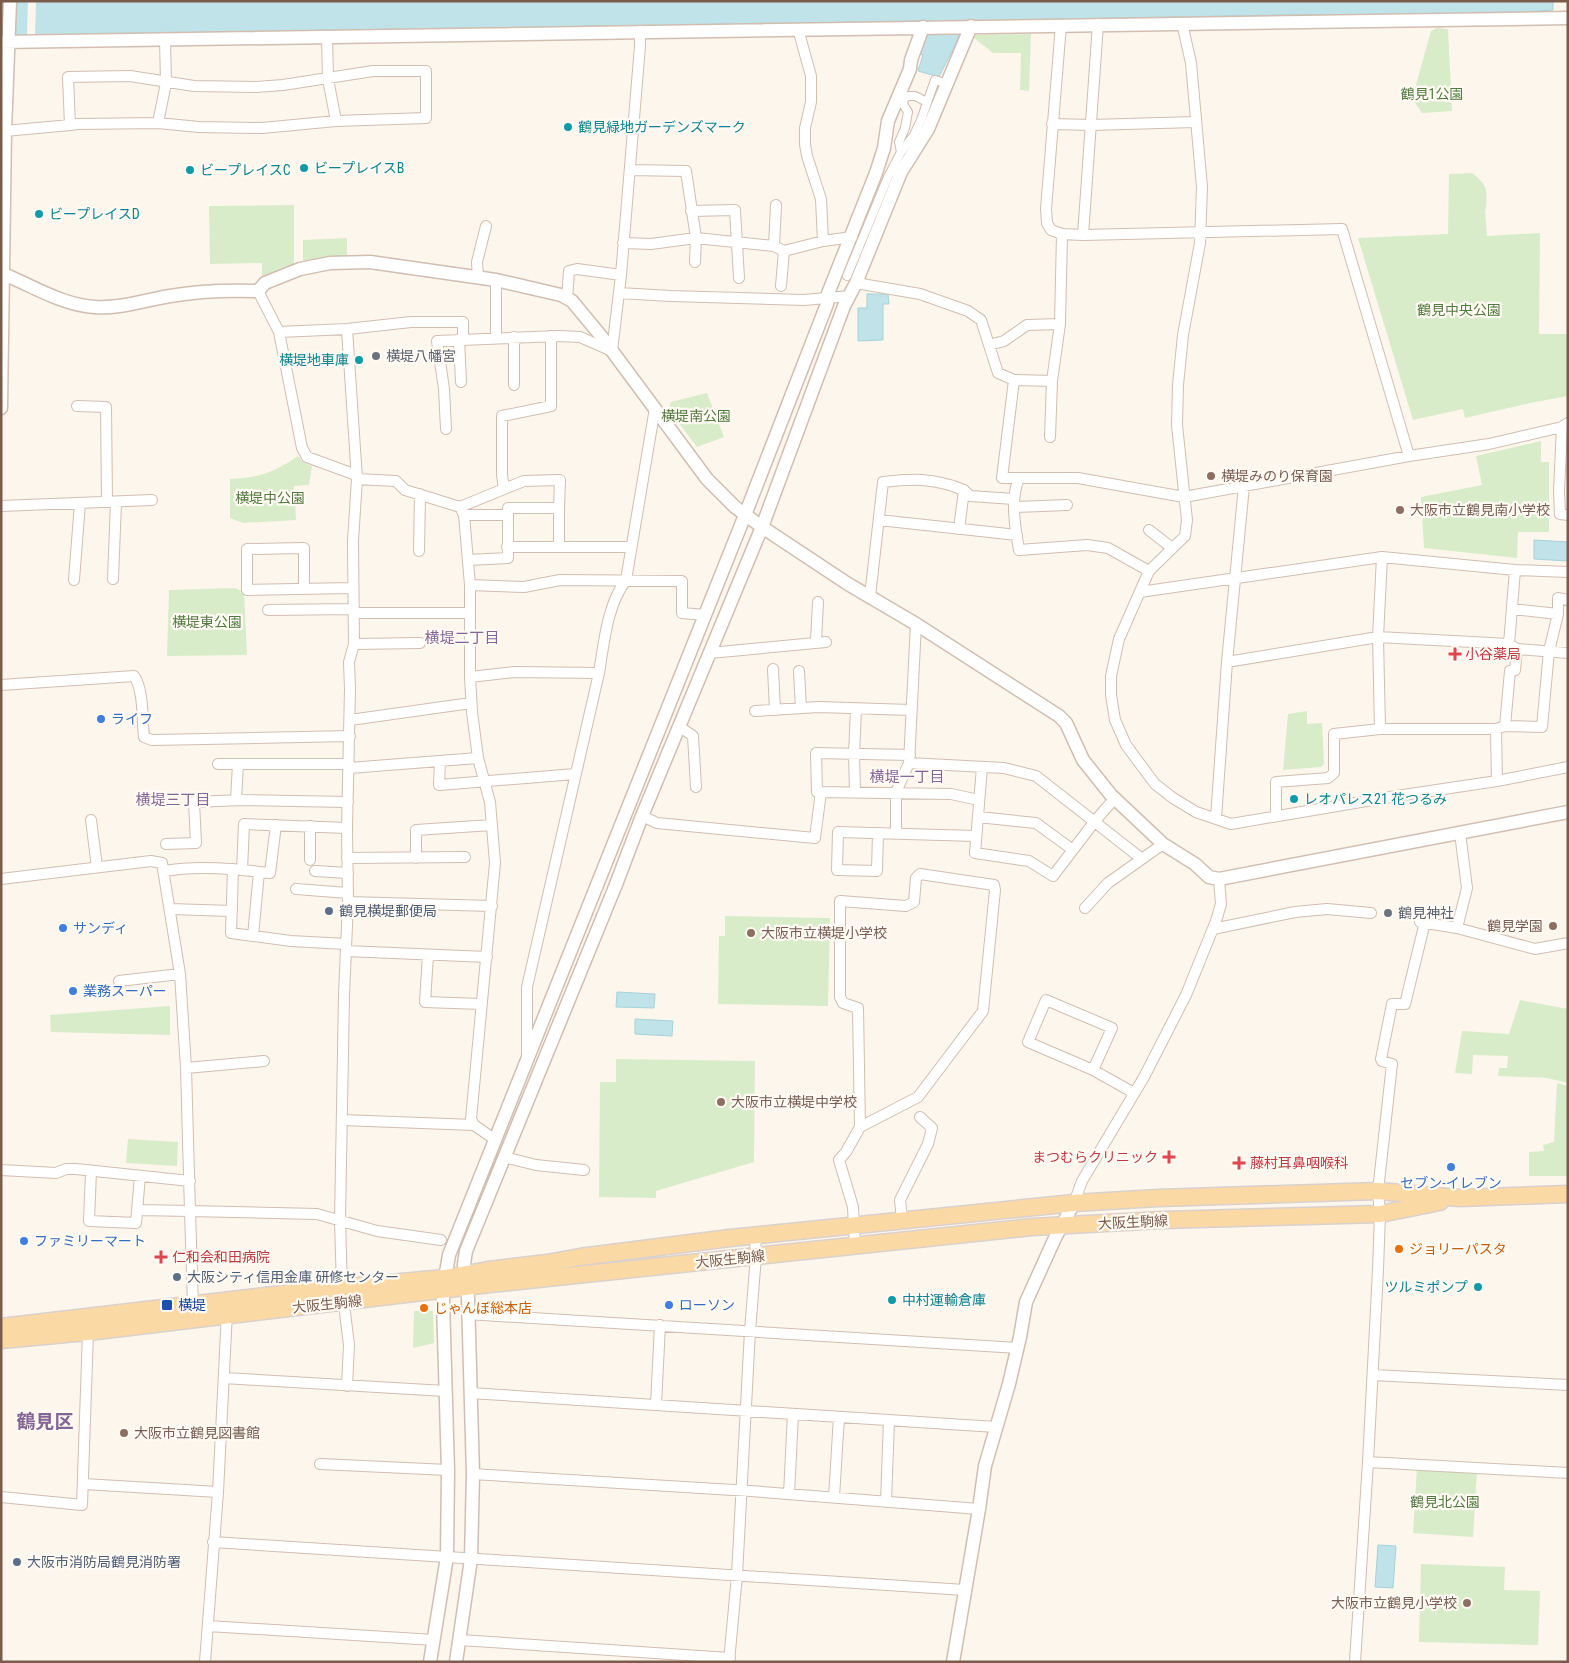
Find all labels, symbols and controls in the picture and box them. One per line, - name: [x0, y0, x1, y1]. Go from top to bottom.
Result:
- park label: 鶴見1公園: [1401, 86, 1463, 102]
- place label: 鶴見緑地ガーデンズマーク: [578, 119, 746, 135]
- marker: 鶴見緑地ガーデンズマーク: [562, 121, 574, 133]
- place label: ビープレイスB: [314, 160, 404, 176]
- place label: ビープレイスC: [200, 162, 291, 178]
- marker: ビープレイスB: [298, 162, 310, 174]
- marker: ビープレイスC: [184, 164, 196, 176]
- place label: ビープレイスD: [49, 206, 140, 222]
- marker: ビープレイスD: [33, 208, 45, 220]
- park label: 鶴見中央公園: [1417, 302, 1501, 318]
- place label: 横堤八幡宮: [386, 348, 456, 364]
- marker: 横堤八幡宮: [370, 350, 382, 362]
- place label: 横堤地車庫: [279, 352, 349, 368]
- marker: 横堤地車庫: [353, 354, 365, 366]
- park label: 横堤南公園: [661, 408, 731, 424]
- place label: 横堤みのり保育園: [1221, 468, 1333, 484]
- marker: 横堤みのり保育園: [1205, 470, 1217, 482]
- park label: 横堤中公園: [235, 490, 305, 506]
- place label: 大阪市立鶴見南小学校: [1410, 502, 1550, 518]
- marker: 大阪市立鶴見南小学校: [1394, 504, 1406, 516]
- park label: 横堤東公園: [172, 614, 242, 630]
- district label: 横堤二丁目: [424, 629, 500, 647]
- place label: 小谷薬局: [1465, 646, 1521, 662]
- marker: 小谷薬局: [1449, 648, 1461, 660]
- place label: ライフ: [111, 711, 153, 727]
- marker: ライフ: [95, 713, 107, 725]
- district label: 横堤一丁目: [869, 768, 945, 786]
- district label: 横堤三丁目: [135, 791, 211, 809]
- place label: レオパレス21 花つるみ: [1304, 791, 1447, 807]
- marker: レオパレス21 花つるみ: [1288, 793, 1300, 805]
- place label: 鶴見横堤郵便局: [339, 903, 437, 919]
- marker: 鶴見横堤郵便局: [323, 905, 335, 917]
- place label: 鶴見神社: [1398, 905, 1454, 921]
- marker: 鶴見神社: [1382, 907, 1394, 919]
- place label: 鶴見学園: [1487, 918, 1543, 934]
- place label: サンディ: [73, 920, 128, 936]
- marker: 鶴見学園: [1547, 920, 1559, 932]
- marker: サンディ: [57, 922, 69, 934]
- place label: 大阪市立横堤小学校: [761, 925, 887, 941]
- marker: 大阪市立横堤小学校: [745, 927, 757, 939]
- place label: 業務スーパー: [83, 983, 167, 999]
- marker: 業務スーパー: [67, 985, 79, 997]
- place label: 大阪市立横堤中学校: [731, 1094, 857, 1110]
- marker: 大阪市立横堤中学校: [715, 1096, 727, 1108]
- place label: まつむらクリニック: [1032, 1149, 1158, 1165]
- marker: まつむらクリニック: [1162, 1150, 1176, 1164]
- place label: 藤村耳鼻咽喉科: [1250, 1155, 1348, 1171]
- marker: 藤村耳鼻咽喉科: [1232, 1156, 1246, 1170]
- marker: セブン-イレブン: [1445, 1161, 1457, 1173]
- place label: セブン-イレブン: [1400, 1175, 1502, 1191]
- street label: 大阪生駒線: [1098, 1212, 1168, 1232]
- place label: ファミリーマート: [34, 1233, 146, 1249]
- marker: ファミリーマート: [18, 1235, 30, 1247]
- place label: ジョリーパスタ: [1409, 1241, 1507, 1257]
- marker: ジョリーパスタ: [1393, 1243, 1405, 1255]
- street label: 大阪生駒線: [694, 1247, 766, 1271]
- place label: 仁和会和田病院: [172, 1249, 270, 1265]
- marker: 仁和会和田病院: [154, 1250, 168, 1264]
- place label: 大阪シティ信用金庫 研修センター: [187, 1269, 399, 1285]
- marker: 大阪シティ信用金庫 研修センター: [171, 1271, 183, 1283]
- place label: ツルミポンプ: [1384, 1279, 1468, 1295]
- marker: ツルミポンプ: [1472, 1281, 1484, 1293]
- street label: 大阪生駒線: [291, 1292, 363, 1316]
- place label: 中村運輸倉庫: [902, 1292, 986, 1308]
- marker: 中村運輸倉庫: [886, 1294, 898, 1306]
- place label: 横堤: [178, 1297, 206, 1313]
- place label: ローソン: [679, 1297, 735, 1313]
- marker: 横堤: [160, 1298, 174, 1312]
- marker: ローソン: [663, 1299, 675, 1311]
- place label: じゃんぼ総本店: [434, 1300, 532, 1316]
- marker: じゃんぼ総本店: [418, 1302, 430, 1314]
- district label: 鶴見区: [16, 1410, 74, 1433]
- place label: 大阪市立鶴見図書館: [134, 1425, 260, 1441]
- marker: 大阪市立鶴見図書館: [118, 1427, 130, 1439]
- park label: 鶴見北公園: [1410, 1494, 1480, 1510]
- place label: 大阪市消防局鶴見消防署: [27, 1554, 181, 1570]
- marker: 大阪市消防局鶴見消防署: [11, 1556, 23, 1568]
- place label: 大阪市立鶴見小学校: [1331, 1595, 1457, 1611]
- marker: 大阪市立鶴見小学校: [1461, 1597, 1473, 1609]

